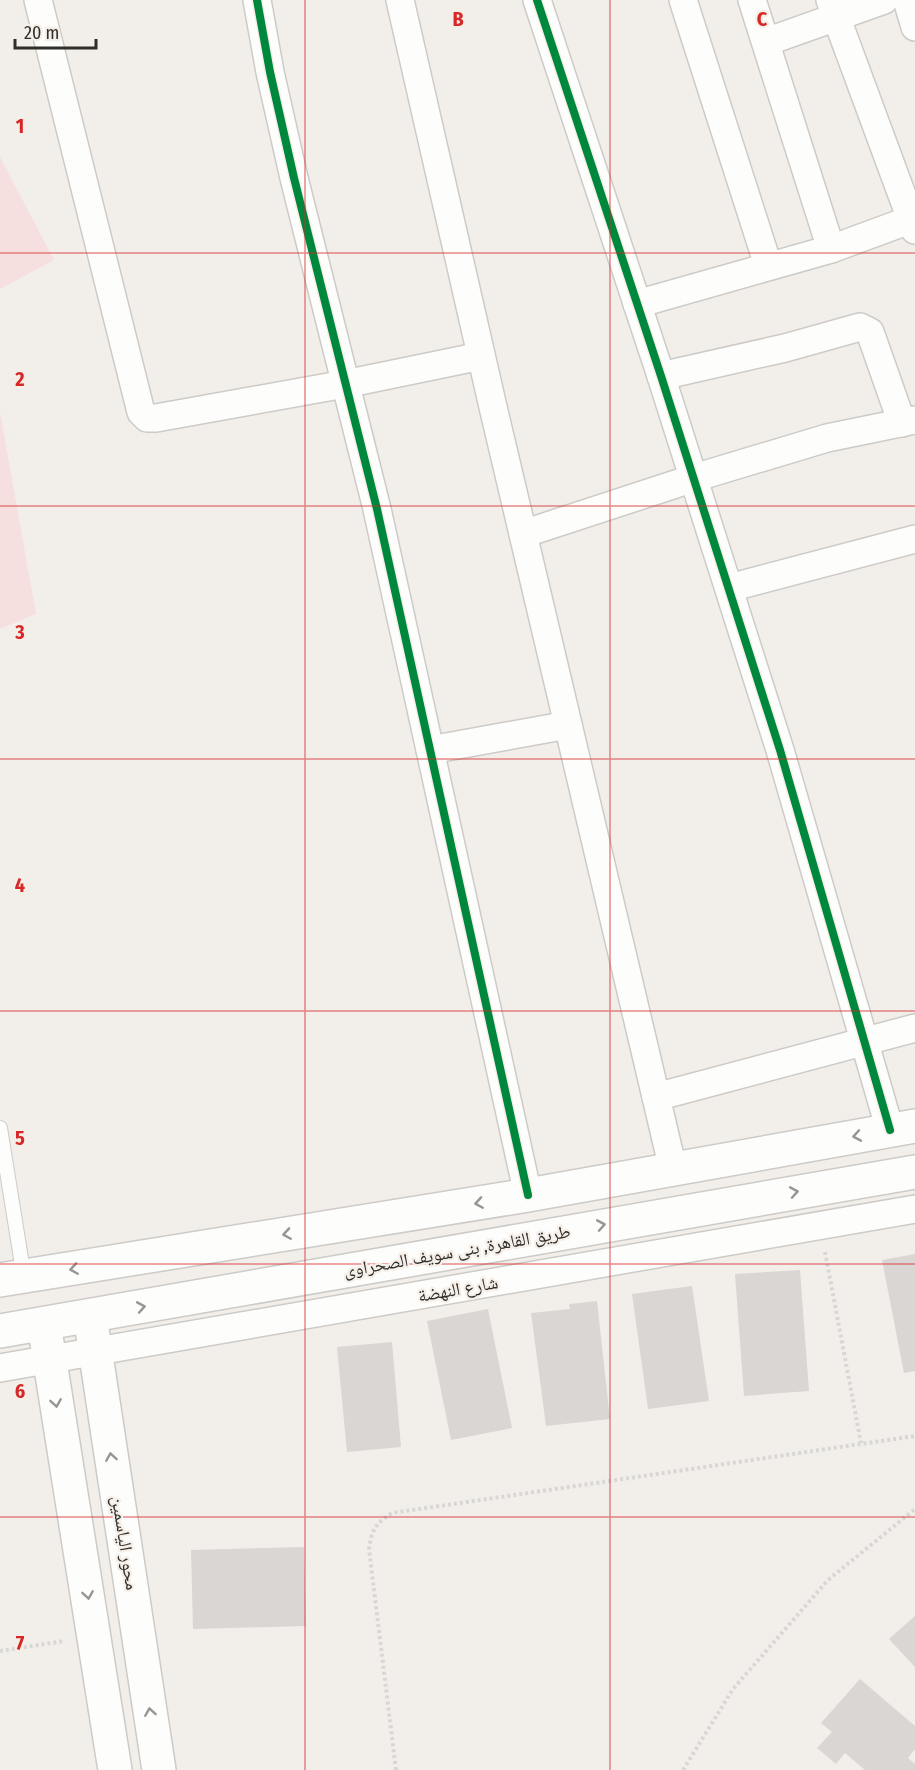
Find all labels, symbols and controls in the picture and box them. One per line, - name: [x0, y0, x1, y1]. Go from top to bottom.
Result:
- text: B: [452, 7, 464, 31]
- text: C: [757, 7, 768, 31]
- scale bar: [15, 12, 96, 50]
- text: 20 m: [24, 22, 59, 44]
- text: 1: [16, 114, 24, 138]
- text: 2: [14, 367, 25, 391]
- text: 3: [14, 620, 25, 644]
- text: 4: [15, 873, 25, 897]
- text: 5: [15, 1126, 25, 1150]
- one-way arrow: [853, 1129, 863, 1142]
- one-way arrow: [789, 1187, 798, 1199]
- one-way arrow: [475, 1196, 485, 1209]
- street label: طريق القاهرة, بنى سويف الصحراوى: [342, 1220, 572, 1282]
- one-way arrow: [597, 1220, 606, 1232]
- one-way arrow: [282, 1228, 292, 1240]
- one-way arrow: [69, 1262, 79, 1275]
- street label: شارع النهضة: [416, 1271, 500, 1307]
- one-way arrow: [135, 1301, 145, 1314]
- text: 6: [15, 1379, 25, 1403]
- one-way arrow: [50, 1398, 62, 1407]
- one-way arrow: [106, 1452, 118, 1462]
- street label: محور الياسمين: [107, 1494, 143, 1592]
- one-way arrow: [81, 1590, 93, 1600]
- text: 7: [16, 1631, 25, 1655]
- one-way arrow: [145, 1708, 157, 1717]

